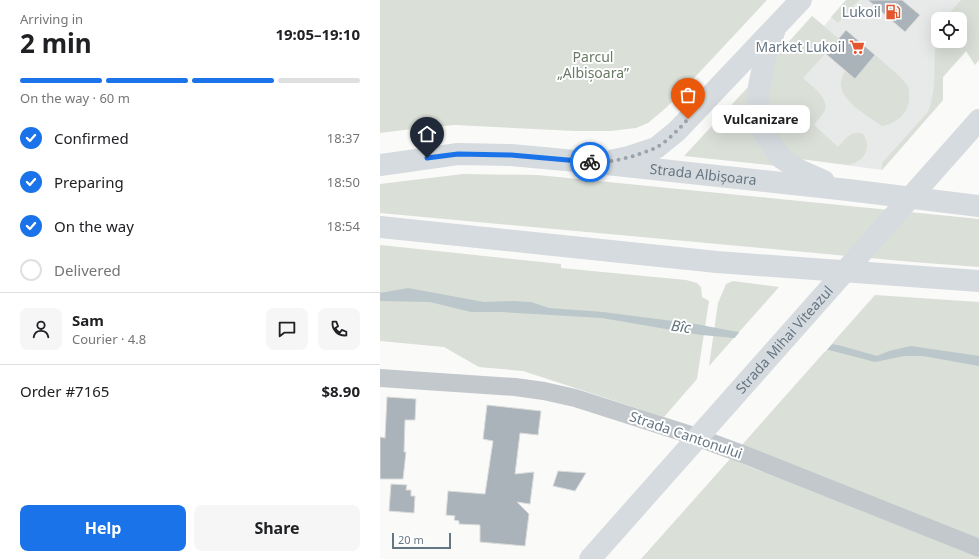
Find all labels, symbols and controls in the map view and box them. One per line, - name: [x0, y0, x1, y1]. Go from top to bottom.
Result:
- place label: Lukoil: [842, 2, 881, 21]
- fuel station icon: Lukoil: [884, 3, 902, 21]
- text: Arriving in: [20, 10, 83, 28]
- map controls: [931, 12, 967, 48]
- button: locate: [931, 12, 967, 48]
- text: 19:05–19:10: [275, 24, 360, 44]
- text: 2 min: [20, 25, 92, 61]
- place label: Market Lukoil: [755, 37, 845, 56]
- supermarket icon: Market Lukoil: [848, 38, 866, 56]
- park label: Parcul „Albișoara”: [557, 47, 629, 82]
- pin: [671, 78, 705, 119]
- icon: bag: [677, 84, 699, 106]
- text: On the way · 60 m: [20, 89, 130, 107]
- callout: Vulcanizare: [712, 105, 810, 133]
- text: Vulcanizare: [724, 110, 798, 128]
- pin: [410, 117, 444, 158]
- icon: home: [416, 123, 438, 145]
- icon: check: [20, 127, 42, 149]
- text: Confirmed: [54, 128, 129, 148]
- text: 18:37: [327, 129, 360, 147]
- courier: [570, 142, 610, 182]
- icon: bike: [579, 151, 601, 173]
- street label: Strada Albișoara: [649, 159, 758, 189]
- icon: check: [20, 171, 42, 193]
- text: Preparing: [54, 172, 124, 192]
- text: 18:50: [327, 173, 360, 191]
- icon: check: [20, 215, 42, 237]
- text: On the way: [54, 216, 134, 236]
- text: 18:54: [327, 217, 360, 235]
- text: Delivered: [54, 260, 121, 280]
- street label: Strada Mihai Viteazul: [731, 281, 837, 397]
- button: person: [20, 308, 62, 350]
- button: chat: [266, 308, 308, 350]
- button: phone: [318, 308, 360, 350]
- text: Sam: [72, 310, 104, 330]
- water label: Bîc: [670, 315, 692, 337]
- text: Courier · 4.8: [72, 330, 146, 348]
- text: Order #7165: [20, 381, 109, 401]
- text: $8.90: [321, 381, 360, 401]
- street label: Strada Cantonului: [627, 406, 745, 463]
- button: Help: [20, 505, 186, 551]
- button: Share: [194, 505, 360, 551]
- scale bar: [392, 531, 451, 550]
- text: 20 m: [398, 532, 424, 547]

